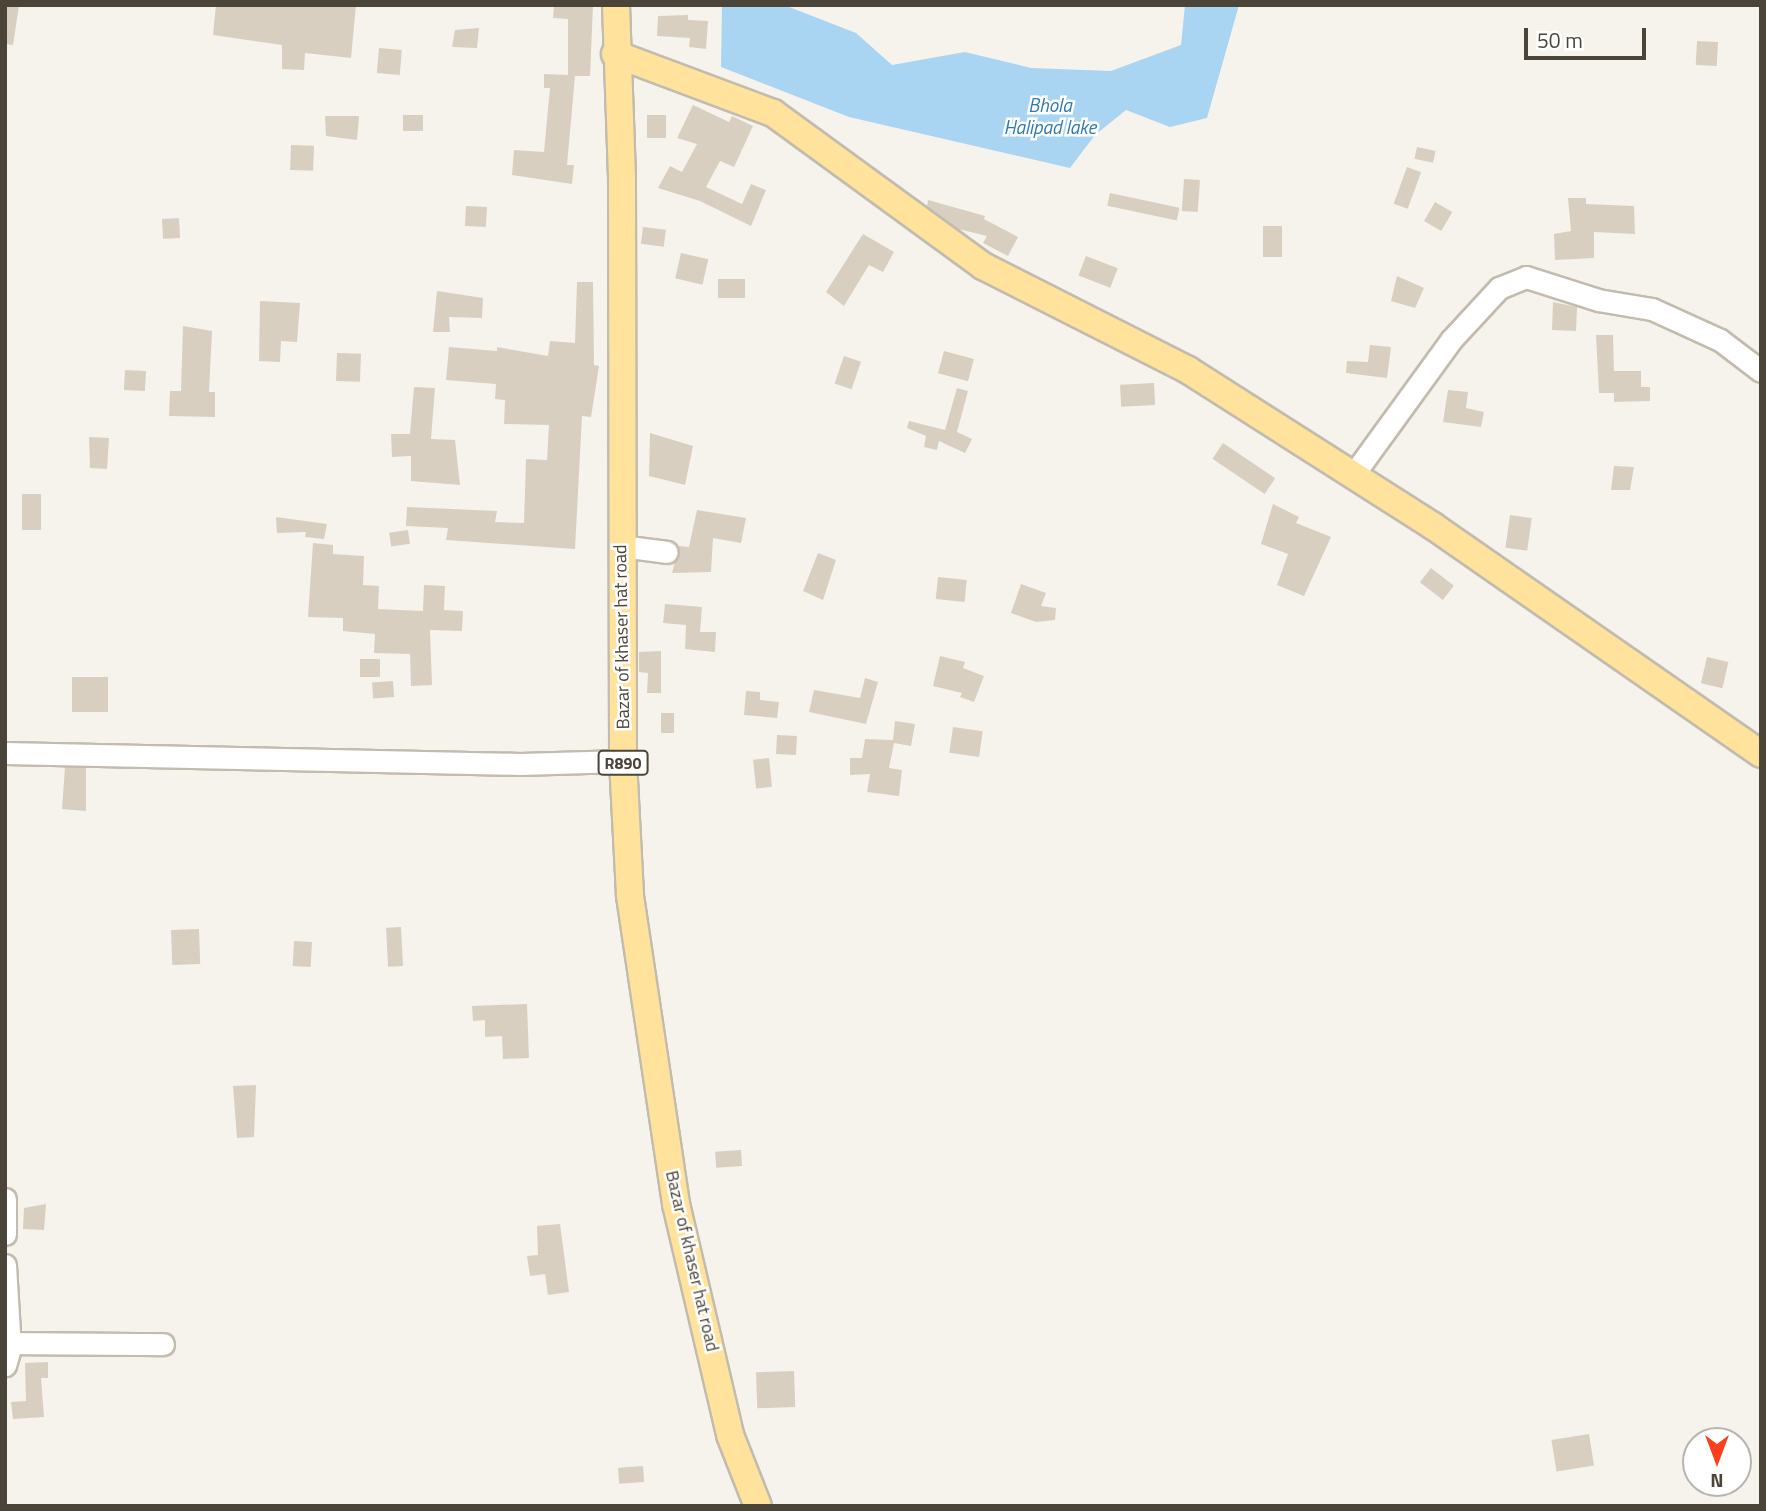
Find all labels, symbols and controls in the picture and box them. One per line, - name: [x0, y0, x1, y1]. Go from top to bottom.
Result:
- scale bar: [1528, 14, 1650, 58]
- text: 50 m: [1537, 24, 1583, 56]
- water label: Bhola Halipad lake: [1004, 94, 1096, 138]
- street label: Bazar of khaser hat road: [610, 544, 634, 730]
- road number: R890: [597, 750, 649, 776]
- street label: Bazar of khaser hat road: [661, 1168, 723, 1354]
- north arrow: [1682, 1427, 1752, 1497]
- text: N: [1710, 1467, 1724, 1496]

